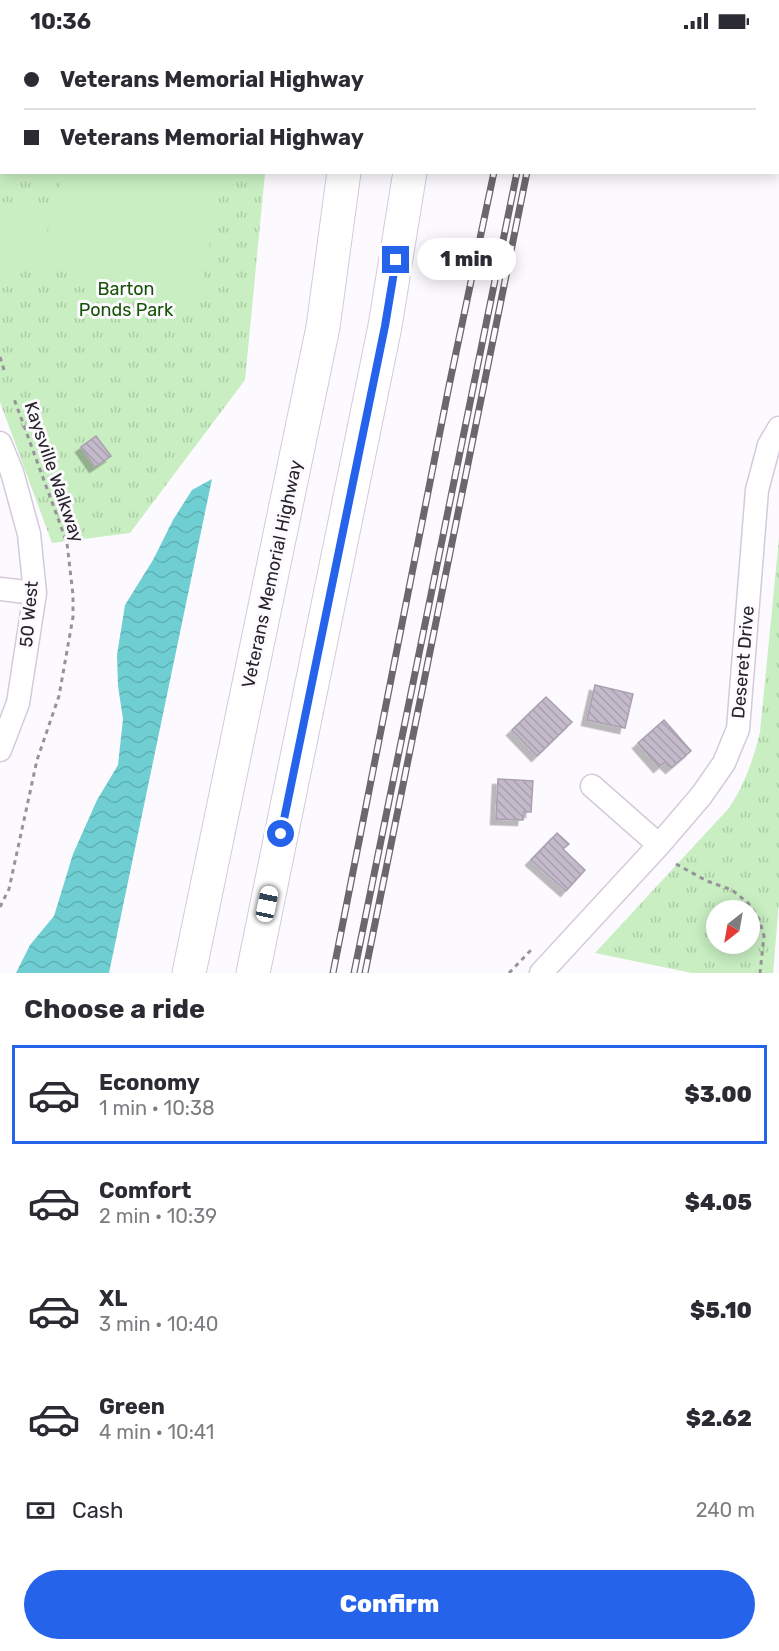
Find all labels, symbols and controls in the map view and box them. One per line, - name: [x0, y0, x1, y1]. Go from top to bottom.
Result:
- text: 10:36: [30, 8, 91, 35]
- text: Veterans Memorial Highway: [60, 66, 364, 93]
- text: Veterans Memorial Highway: [60, 124, 364, 151]
- callout: 1 min: [417, 239, 516, 281]
- route end: [382, 246, 409, 273]
- text: 1 min: [440, 247, 493, 271]
- park label: Barton Ponds Park: [79, 278, 174, 321]
- street label: Kaysville Walkway: [20, 399, 88, 545]
- street label: Veterans Memorial Highway: [237, 458, 307, 690]
- street label: 50 West: [15, 580, 43, 648]
- street label: Deseret Drive: [727, 605, 759, 719]
- route start: [267, 820, 294, 847]
- car: [254, 885, 280, 923]
- north arrow: [706, 900, 760, 954]
- map controls: [706, 900, 760, 954]
- text: Choose a ride: [24, 993, 205, 1025]
- icon: car: [27, 1068, 81, 1122]
- text: Economy: [99, 1069, 200, 1096]
- text: $3.00: [685, 1081, 752, 1108]
- text: 1 min · 10:38: [99, 1096, 215, 1120]
- icon: car: [27, 1176, 81, 1230]
- text: Comfort: [99, 1177, 191, 1204]
- text: $4.05: [685, 1189, 752, 1216]
- text: 2 min · 10:39: [99, 1204, 217, 1228]
- icon: car: [27, 1284, 81, 1338]
- text: XL: [99, 1285, 127, 1312]
- text: $5.10: [690, 1297, 752, 1324]
- text: 3 min · 10:40: [99, 1312, 219, 1336]
- icon: car: [27, 1392, 81, 1446]
- text: Green: [99, 1393, 165, 1420]
- text: $2.62: [686, 1405, 752, 1432]
- text: 4 min · 10:41: [99, 1420, 214, 1444]
- icon: cash: [24, 1494, 57, 1527]
- text: Cash: [72, 1497, 123, 1524]
- text: 240 m: [696, 1498, 755, 1522]
- button: Confirm: [24, 1570, 755, 1639]

